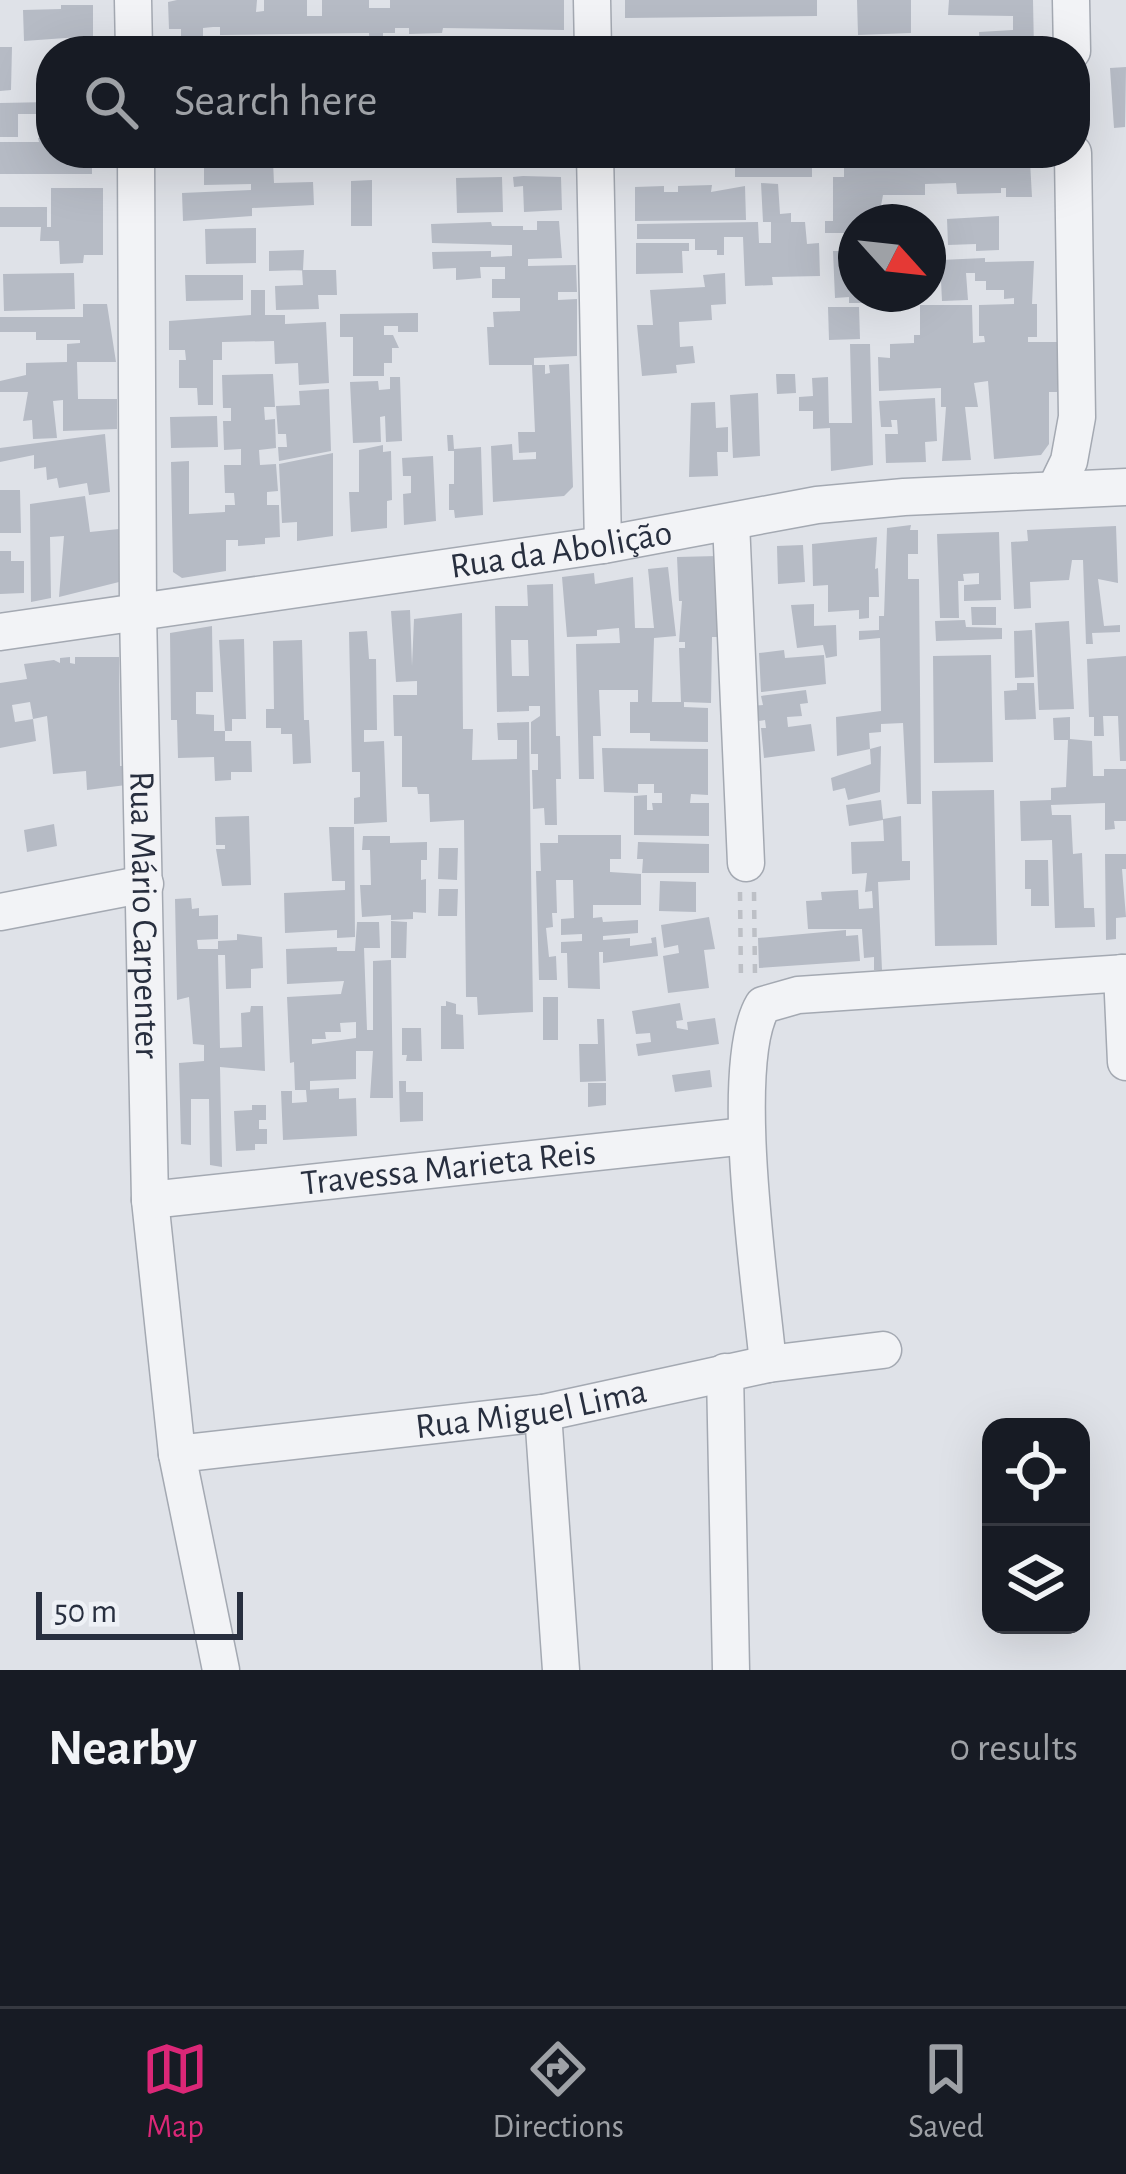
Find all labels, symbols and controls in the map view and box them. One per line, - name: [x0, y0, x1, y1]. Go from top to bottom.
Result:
- search box: [36, 36, 1090, 168]
- icon: search: [78, 69, 144, 135]
- text: Search here: [174, 79, 377, 124]
- north arrow: [838, 204, 946, 312]
- street label: Rua da Abolição: [448, 514, 675, 585]
- street label: Rua Mário Carpenter: [123, 771, 165, 1060]
- street label: Travessa Marieta Reis: [299, 1134, 597, 1202]
- street label: Rua Miguel Lima: [414, 1373, 650, 1445]
- map controls: [982, 1418, 1090, 1634]
- button: locate: [982, 1418, 1090, 1526]
- button: layers: [982, 1526, 1090, 1634]
- scale bar: [36, 1586, 243, 1639]
- text: 50 m: [54, 1596, 117, 1629]
- text: Nearby: [48, 1723, 197, 1774]
- text: 0 results: [950, 1729, 1078, 1768]
- tab: Map: [142, 2036, 208, 2148]
- tab: Directions: [492, 2036, 624, 2148]
- tab: Saved: [908, 2036, 984, 2148]

